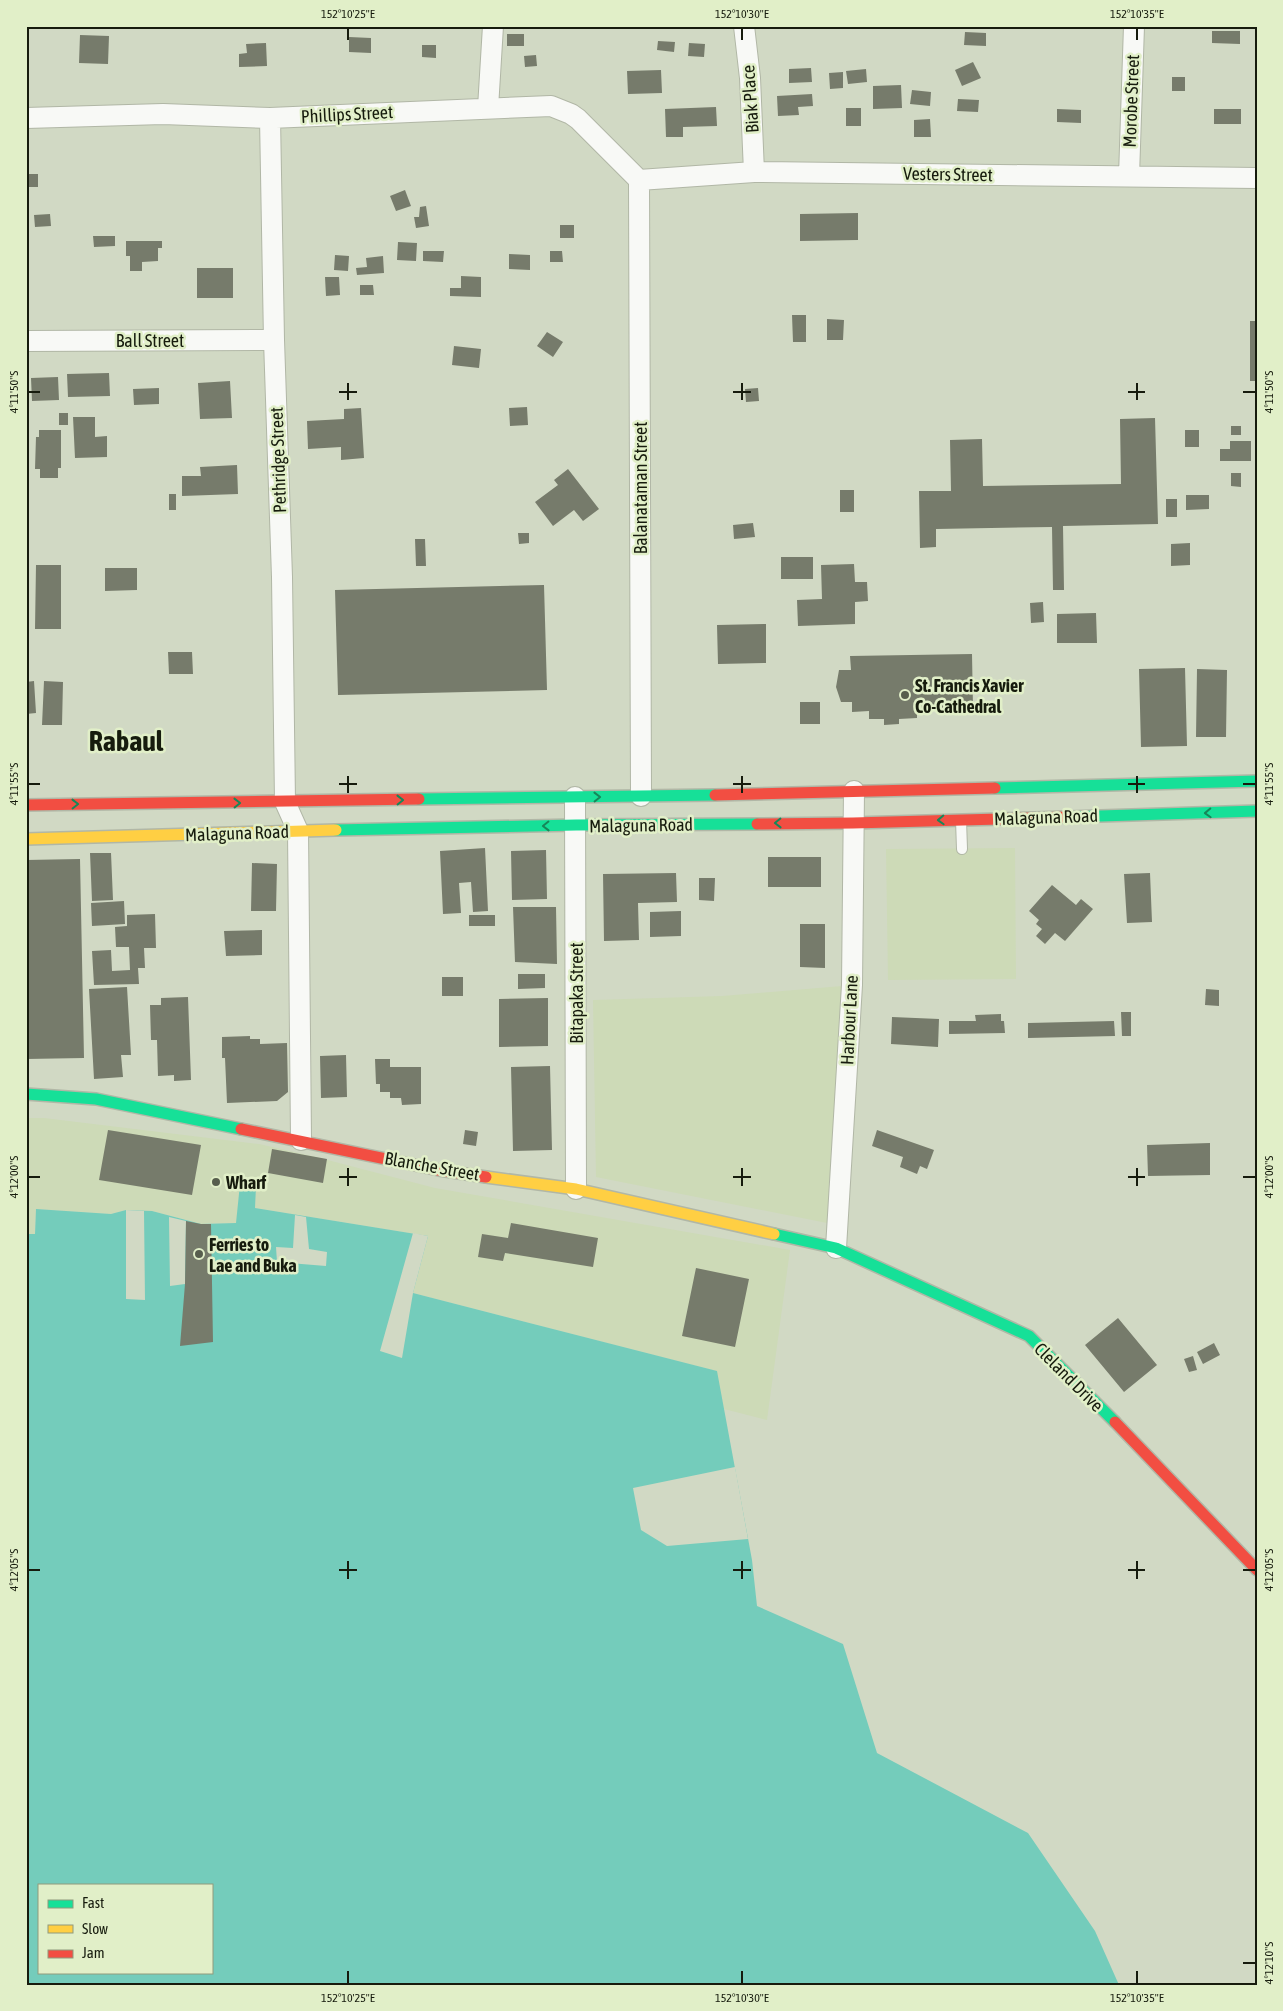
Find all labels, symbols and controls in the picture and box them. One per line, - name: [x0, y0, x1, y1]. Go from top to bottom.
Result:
- text: 152°10'25"E: [321, 7, 375, 21]
- text: 152°10'30"E: [715, 7, 769, 21]
- text: 152°10'35"E: [1110, 7, 1164, 21]
- street label: Morobe Street: [1119, 54, 1143, 148]
- street label: Biak Place: [737, 64, 763, 134]
- street label: Phillips Street: [300, 101, 394, 127]
- street label: Vesters Street: [903, 163, 993, 185]
- street label: Ball Street: [116, 330, 184, 351]
- text: 4°11'50"S: [7, 371, 21, 413]
- text: 4°11'50"S: [1262, 371, 1276, 413]
- street label: Pethridge Street: [266, 407, 290, 513]
- street label: Balanataman Street: [630, 422, 651, 554]
- place label: St. Francis Xavier Co-Cathedral: [915, 675, 1024, 717]
- marker: St. Francis Xavier Co-Cathedral: [899, 689, 911, 701]
- district label: Rabaul: [89, 725, 164, 757]
- text: 4°11'55"S: [7, 763, 21, 805]
- text: 4°11'55"S: [1262, 763, 1276, 805]
- one-way arrow: [594, 792, 602, 802]
- one-way arrow: [396, 795, 404, 805]
- one-way arrow: [234, 798, 242, 808]
- one-way arrow: [71, 799, 79, 810]
- street label: Malaguna Road: [994, 805, 1098, 829]
- one-way arrow: [1204, 807, 1212, 818]
- street label: Malaguna Road: [589, 814, 693, 836]
- one-way arrow: [936, 815, 944, 825]
- one-way arrow: [774, 818, 782, 828]
- street label: Malaguna Road: [185, 821, 289, 845]
- one-way arrow: [541, 821, 549, 831]
- street label: Bitapaka Street: [566, 942, 587, 1044]
- street label: Harbour Lane: [836, 975, 862, 1065]
- street label: Blanche Street: [383, 1147, 481, 1185]
- text: 4°12'00"S: [7, 1156, 21, 1198]
- text: 4°12'00"S: [1262, 1156, 1276, 1198]
- place label: Wharf: [225, 1172, 267, 1193]
- marker: Wharf: [210, 1176, 222, 1188]
- place label: Ferries to Lae and Buka: [209, 1234, 297, 1276]
- marker: Ferries to Lae and Buka: [193, 1248, 205, 1260]
- street label: Cleland Drive: [1030, 1338, 1108, 1416]
- text: 4°12'05"S: [7, 1549, 21, 1591]
- text: 4°12'05"S: [1262, 1549, 1276, 1591]
- legend: [38, 1884, 212, 1974]
- text: Fast: [82, 1894, 104, 1911]
- text: Slow: [82, 1920, 108, 1937]
- text: 4°12'10"S: [1262, 1942, 1276, 1984]
- text: Jam: [82, 1944, 105, 1961]
- text: 152°10'25"E: [321, 1991, 375, 2005]
- text: 152°10'30"E: [715, 1991, 769, 2005]
- text: 152°10'35"E: [1110, 1991, 1164, 2005]

